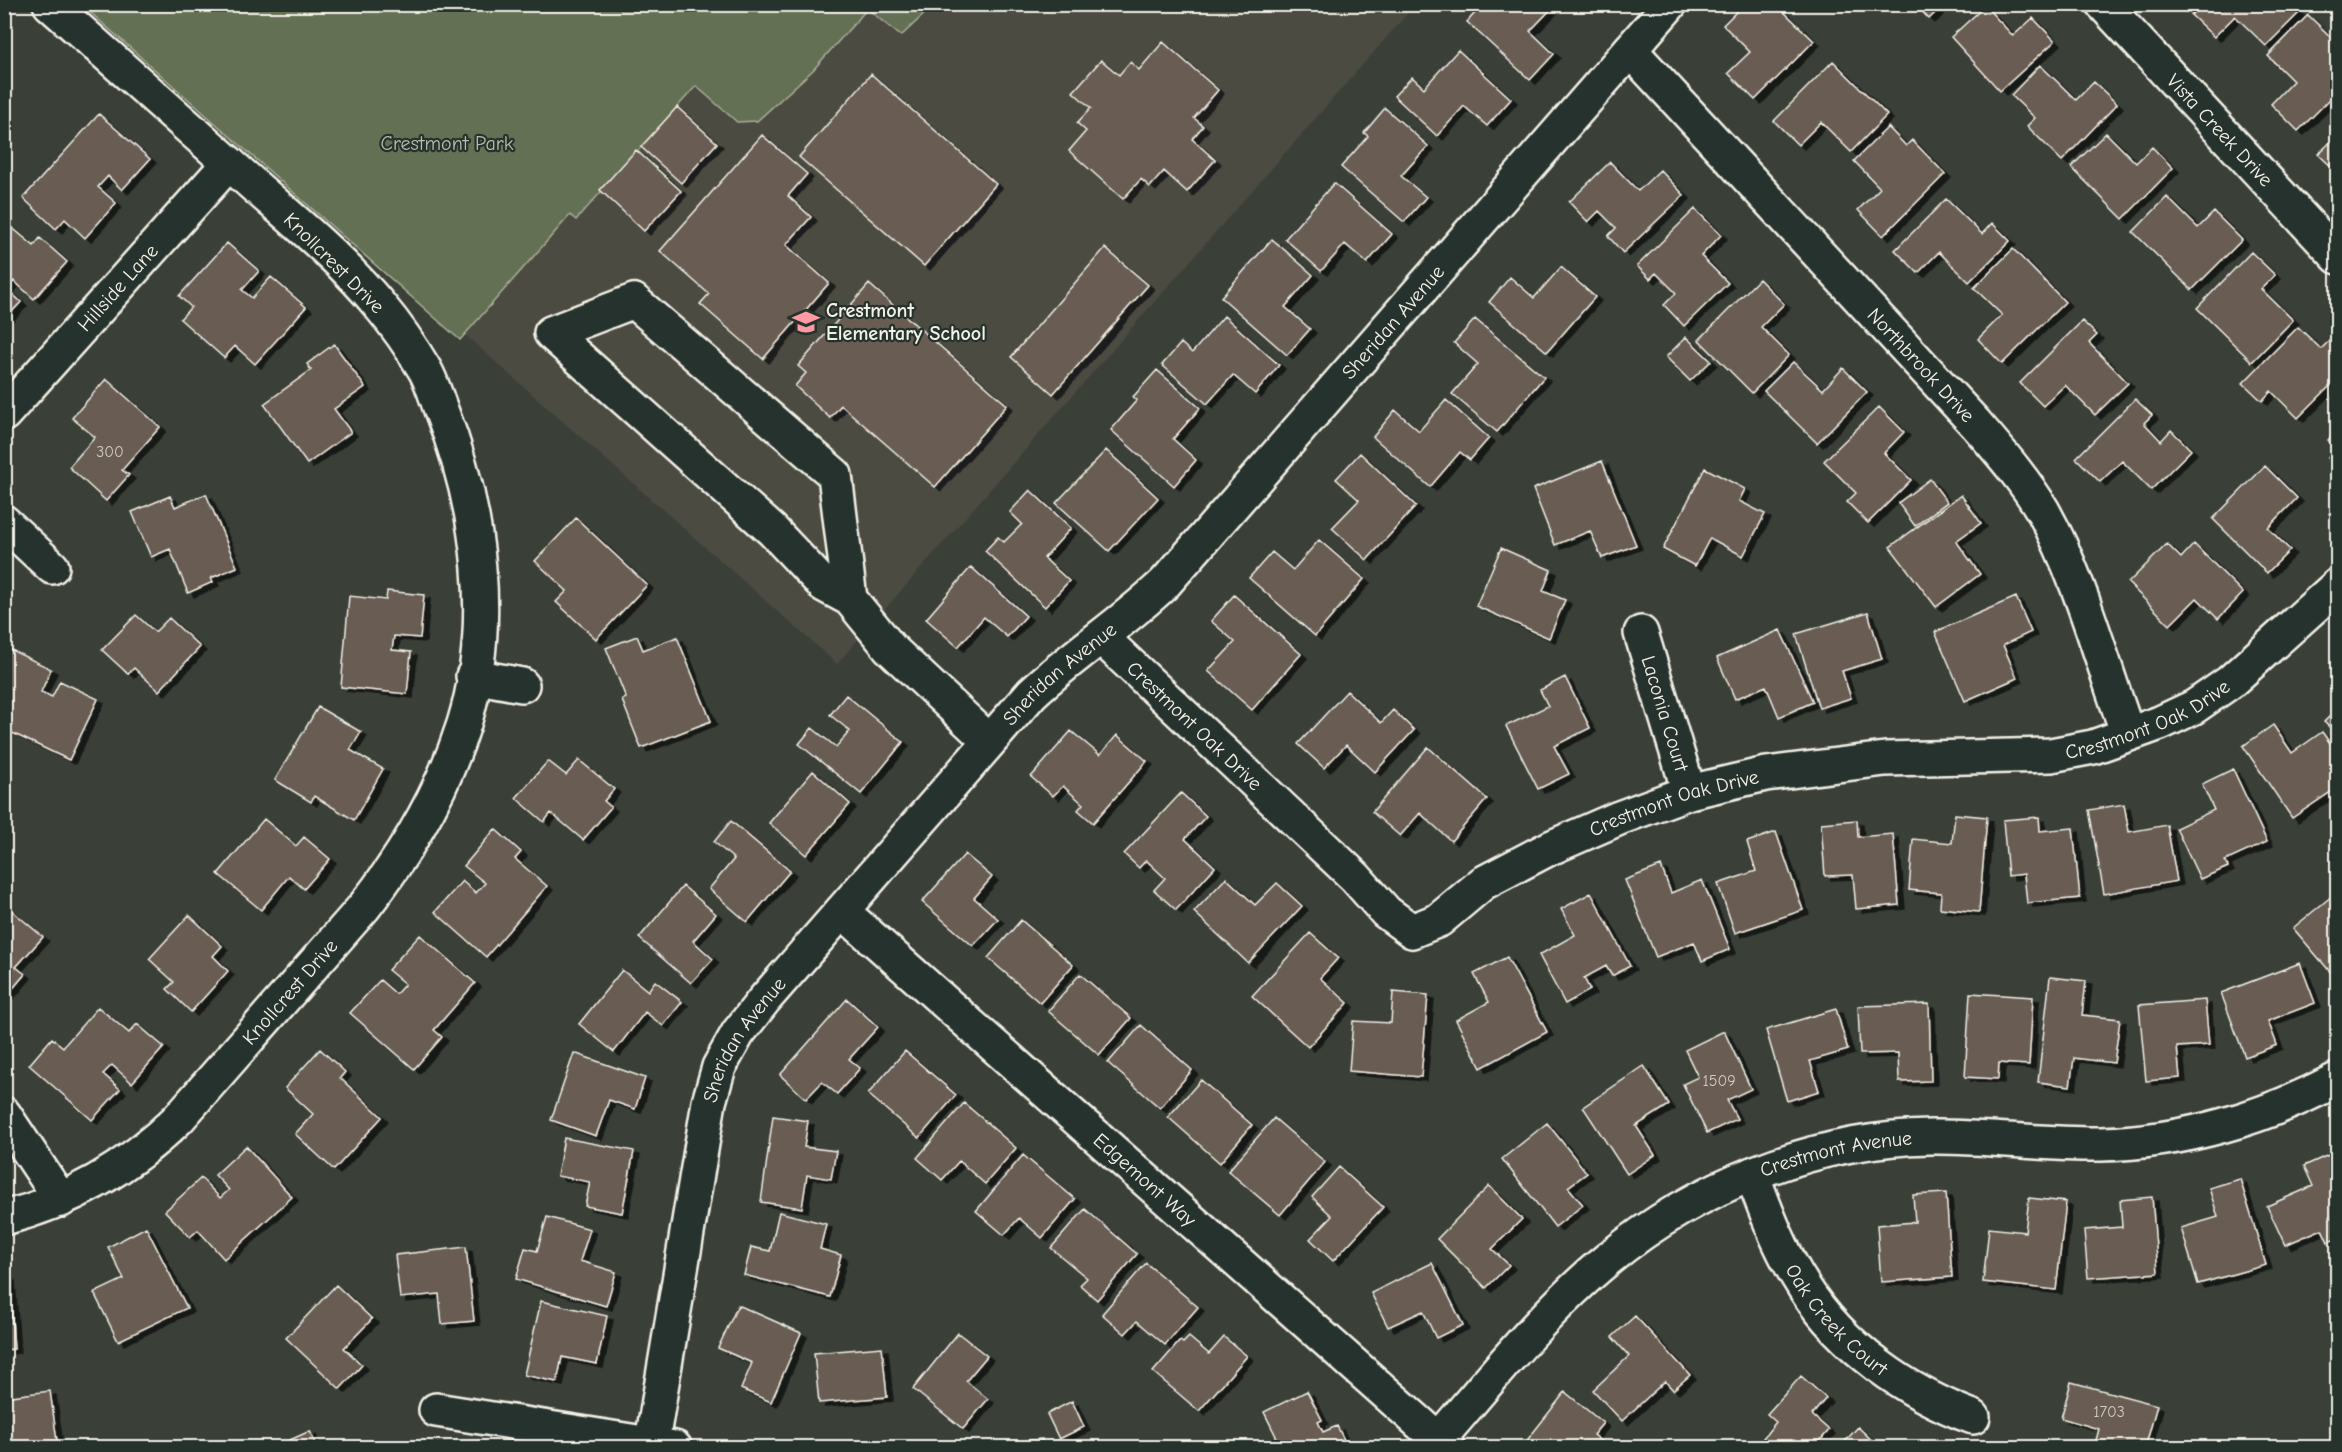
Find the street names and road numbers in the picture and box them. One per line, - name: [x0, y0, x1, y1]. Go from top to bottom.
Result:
- street label: Vista Creek Drive: [2162, 69, 2278, 191]
- street label: Knollcrest Drive: [279, 208, 389, 318]
- street label: Hillside Lane: [73, 239, 162, 336]
- street label: Sheridan Avenue: [1337, 260, 1449, 384]
- street label: Northbrook Drive: [1863, 303, 1980, 427]
- street label: Sheridan Avenue: [998, 618, 1121, 730]
- street label: Laconia Court: [1637, 653, 1694, 775]
- street label: Crestmont Oak Drive: [1122, 656, 1267, 795]
- street label: Crestmont Oak Drive: [2063, 674, 2234, 764]
- street label: Crestmont Oak Drive: [1586, 765, 1761, 841]
- street label: Knollcrest Drive: [237, 934, 342, 1049]
- street label: Sheridan Avenue: [698, 972, 790, 1105]
- street label: Crestmont Avenue: [1757, 1126, 1913, 1181]
- street label: Edgemont Way: [1089, 1128, 1201, 1231]
- street label: Oak Creek Court: [1781, 1260, 1893, 1381]

